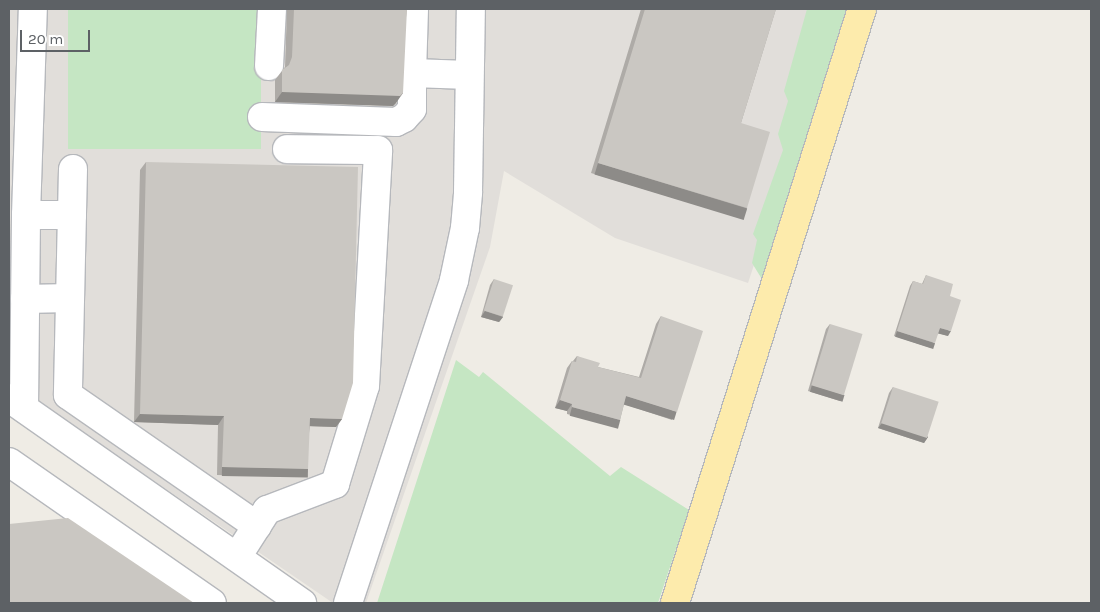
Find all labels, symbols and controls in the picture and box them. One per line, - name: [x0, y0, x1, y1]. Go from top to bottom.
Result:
- scale bar: [22, 20, 92, 52]
- text: 20 m: [28, 30, 63, 48]

